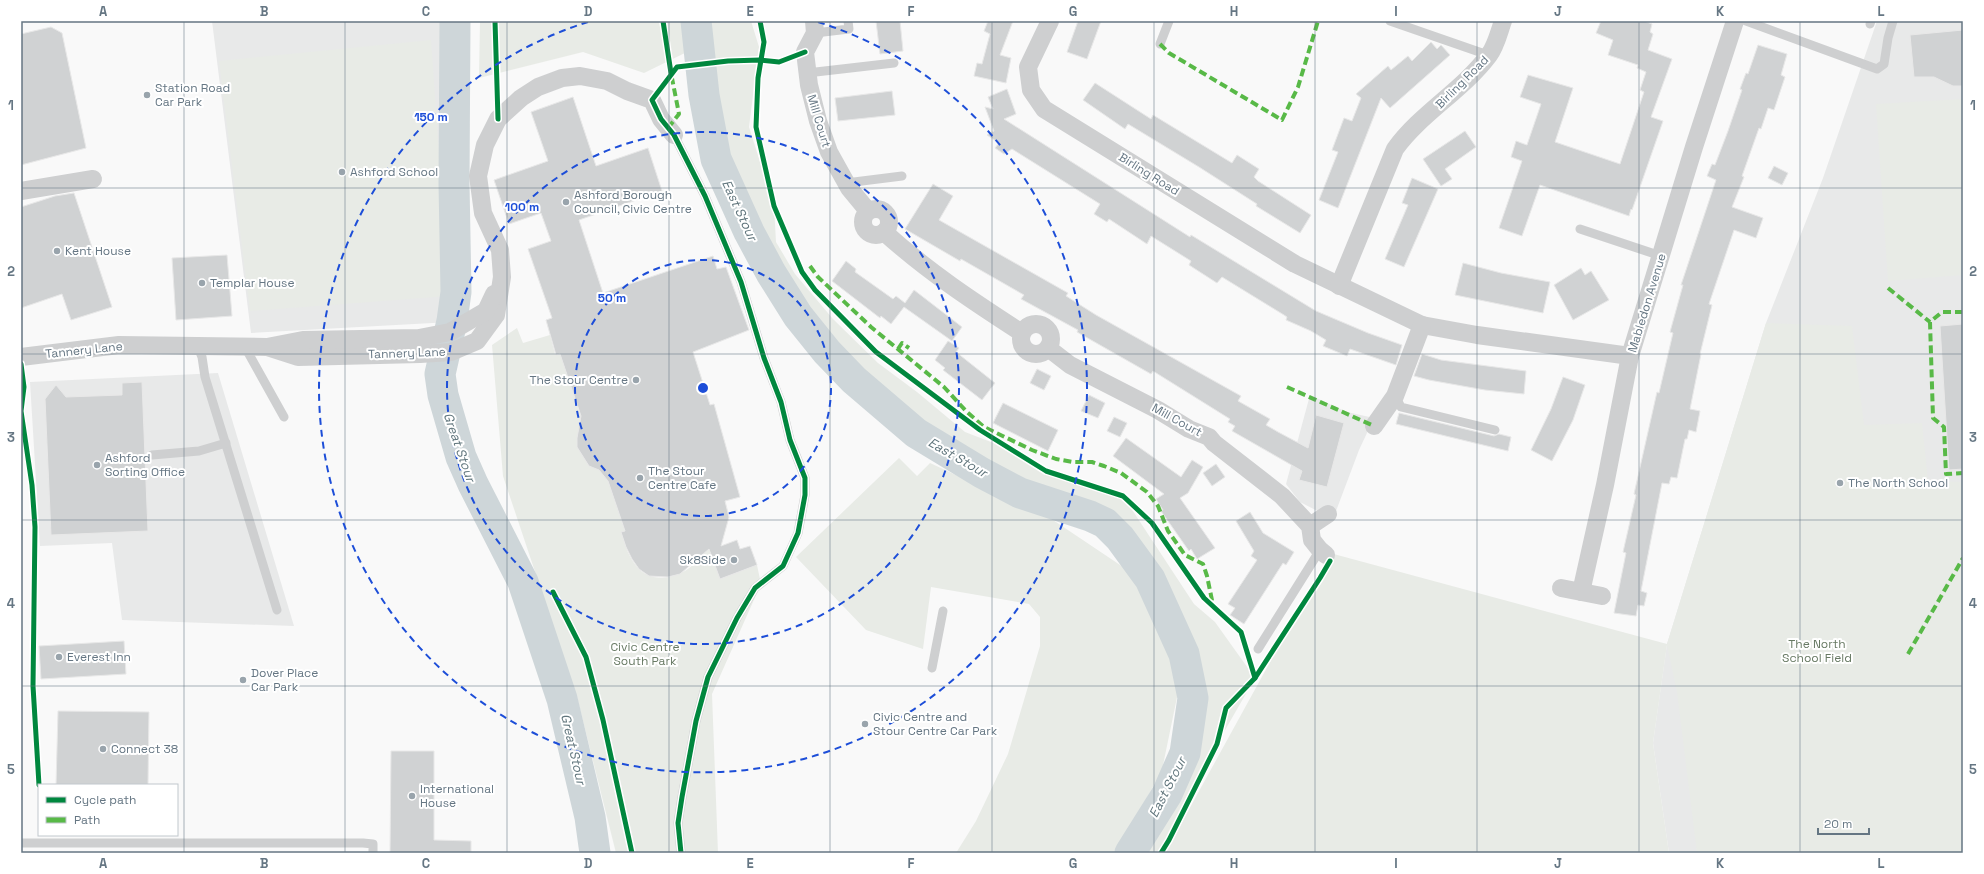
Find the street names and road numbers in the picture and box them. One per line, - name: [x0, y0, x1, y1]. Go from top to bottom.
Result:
- street label: Birling Road: [1432, 52, 1492, 112]
- street label: Mill Court: [803, 92, 835, 150]
- street label: Birling Road: [1116, 149, 1182, 199]
- street label: Mabledon Avenue: [1624, 251, 1670, 355]
- street label: Tannery Lane: [45, 338, 123, 362]
- street label: Tannery Lane: [368, 344, 446, 362]
- street label: Mill Court: [1149, 400, 1205, 440]

